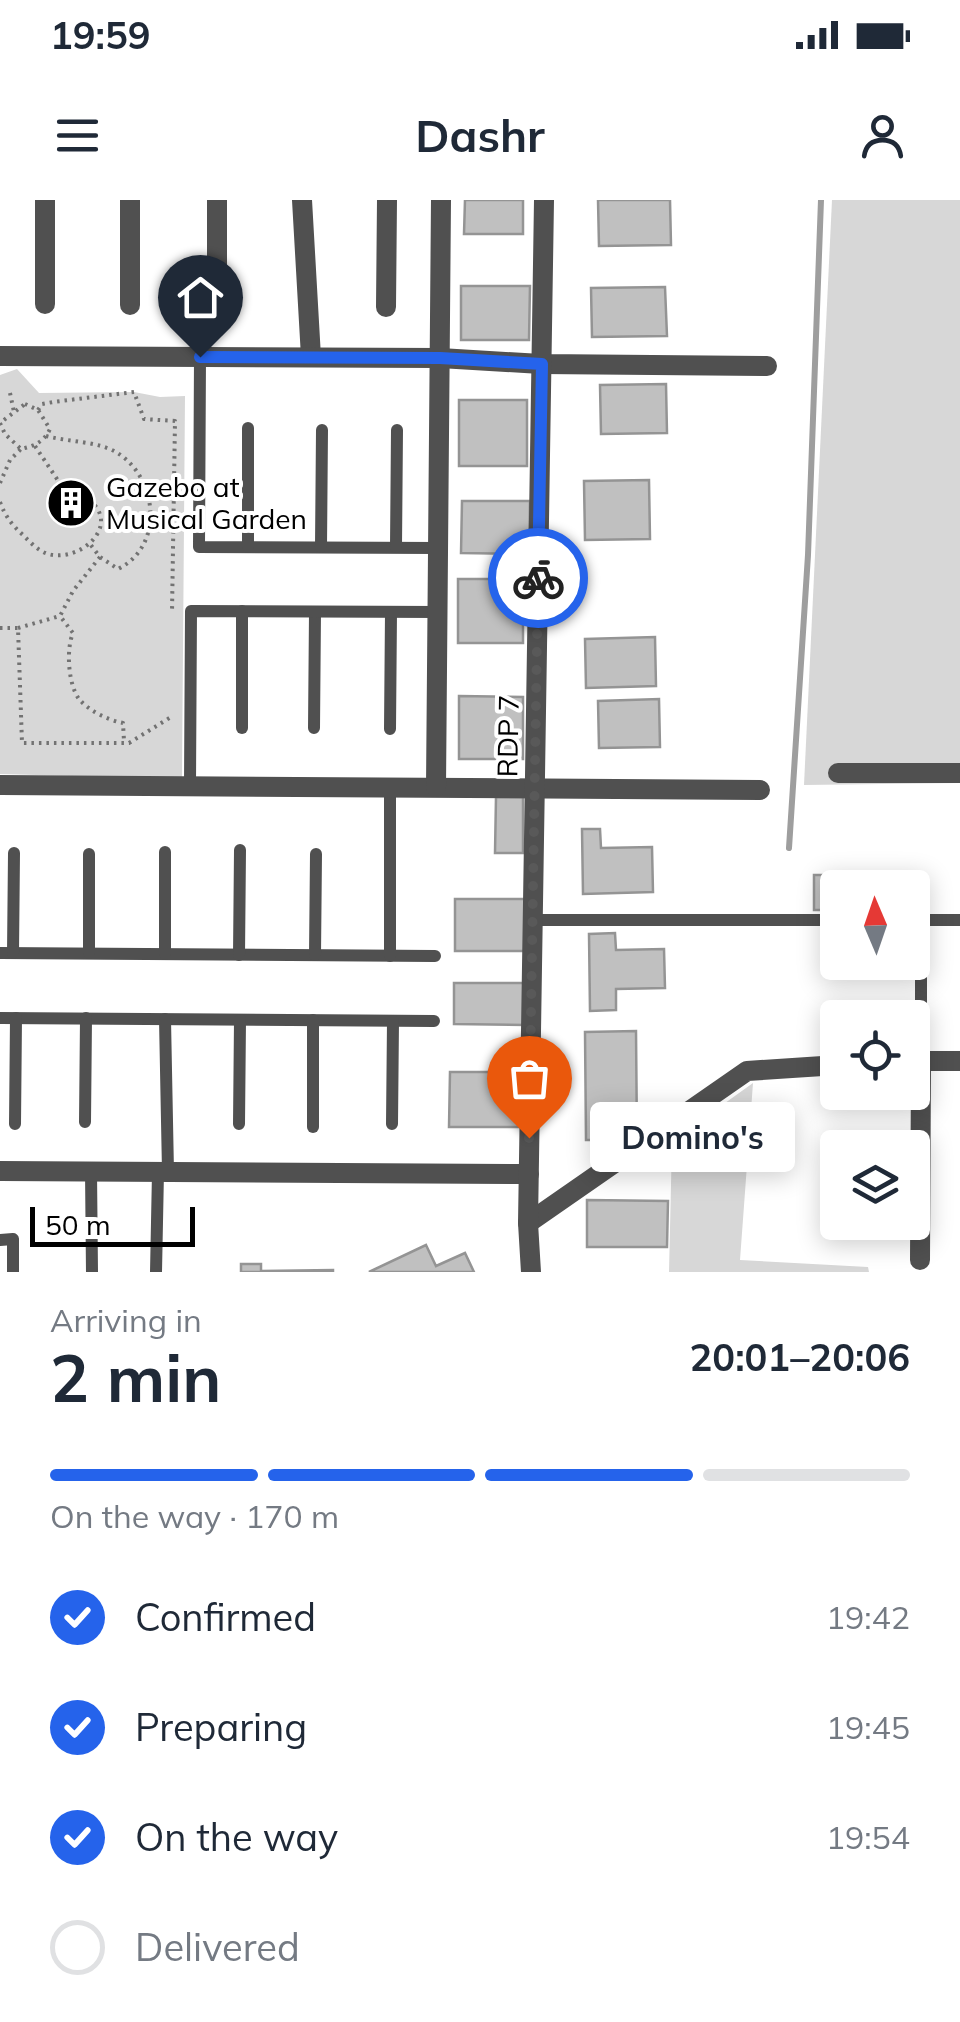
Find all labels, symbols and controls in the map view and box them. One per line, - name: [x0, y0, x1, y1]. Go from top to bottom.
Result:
- text: 19:59: [50, 11, 151, 59]
- text: Dashr: [415, 107, 545, 163]
- icon: menu: [50, 108, 105, 163]
- icon: person: [855, 108, 910, 163]
- pin: [158, 255, 243, 358]
- icon: home: [173, 270, 228, 325]
- place label: Gazebo at Musical Garden: [106, 469, 307, 536]
- building icon: Gazebo at Musical Garden: [45, 477, 97, 529]
- courier: [488, 528, 588, 628]
- icon: bike: [511, 551, 566, 606]
- street label: RDP 7: [489, 694, 526, 778]
- north arrow: [820, 870, 930, 980]
- map controls: [820, 870, 930, 1240]
- button: locate: [820, 1000, 930, 1110]
- pin: [487, 1036, 572, 1139]
- icon: bag: [502, 1051, 557, 1106]
- callout: Domino's: [589, 1103, 794, 1173]
- text: Domino's: [621, 1117, 764, 1157]
- button: layers: [820, 1130, 930, 1240]
- scale bar: [30, 1202, 195, 1246]
- text: 50 m: [45, 1207, 111, 1242]
- text: Arriving in: [50, 1300, 202, 1340]
- text: 20:01–20:06: [690, 1333, 910, 1381]
- text: 2 min: [50, 1337, 221, 1418]
- text: On the way · 170 m: [50, 1496, 339, 1536]
- icon: check: [50, 1590, 105, 1645]
- text: Confirmed: [135, 1593, 316, 1641]
- text: 19:42: [826, 1597, 910, 1637]
- icon: check: [50, 1700, 105, 1755]
- text: Preparing: [135, 1703, 307, 1751]
- text: 19:45: [826, 1707, 910, 1747]
- icon: check: [50, 1810, 105, 1865]
- text: On the way: [135, 1813, 338, 1861]
- text: 19:54: [826, 1817, 910, 1857]
- text: Delivered: [135, 1923, 300, 1971]

